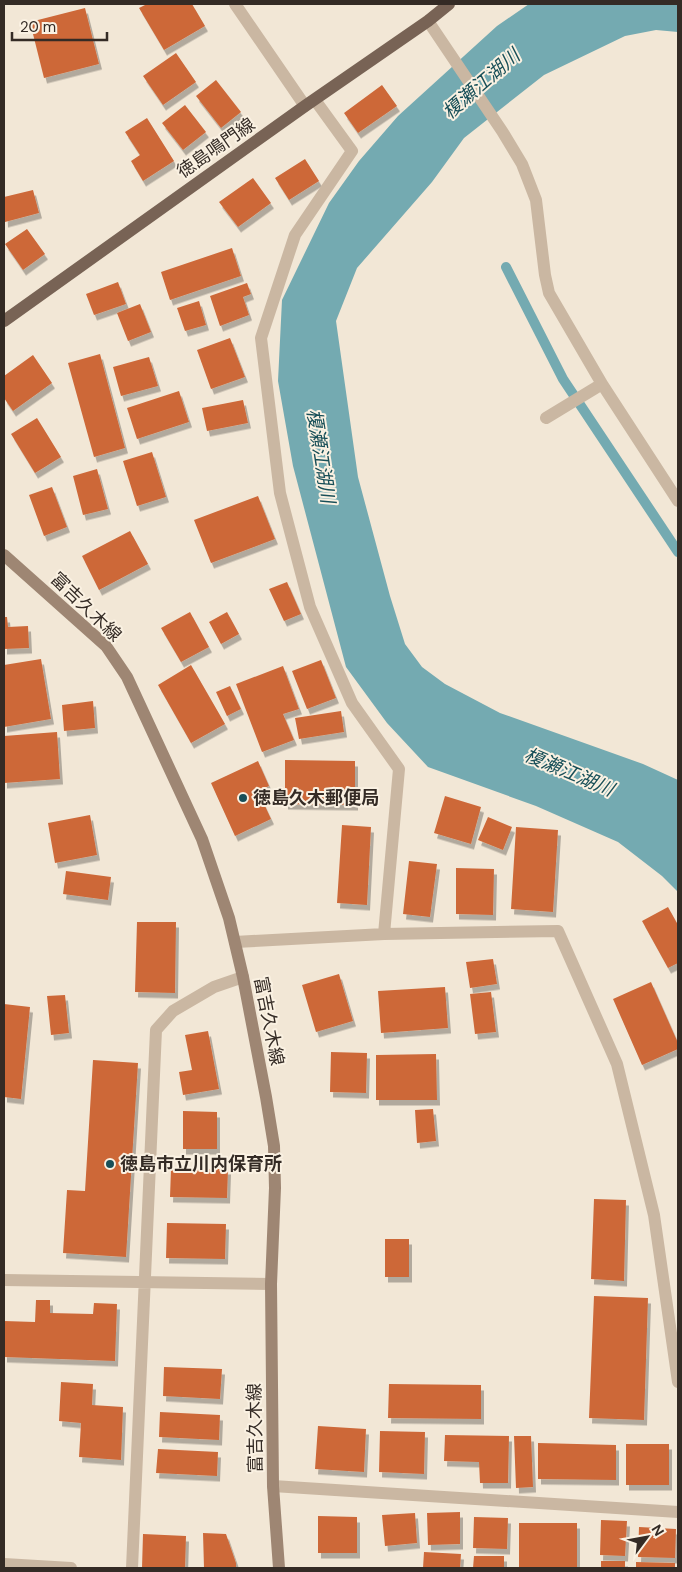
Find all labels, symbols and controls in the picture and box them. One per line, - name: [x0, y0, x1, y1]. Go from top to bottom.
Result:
- scale bar: [12, 10, 108, 42]
- text: 20 m: [20, 17, 56, 37]
- water label: 榎瀬江湖川: [437, 42, 527, 125]
- street label: 徳島鳴門線: [172, 112, 260, 184]
- water label: 榎瀬江湖川: [301, 407, 341, 507]
- street label: 富吉久木線: [45, 567, 127, 647]
- water label: 榎瀬江湖川: [520, 742, 619, 803]
- place label: 徳島久木郵便局: [253, 786, 379, 810]
- marker: 徳島久木郵便局: [237, 792, 249, 804]
- street label: 富吉久木線: [249, 975, 289, 1067]
- place label: 徳島市立川内保育所: [120, 1152, 282, 1176]
- marker: 徳島市立川内保育所: [104, 1158, 116, 1170]
- street label: 富吉久木線: [242, 1383, 268, 1473]
- north arrow: [622, 1512, 672, 1562]
- text: N: [648, 1521, 668, 1539]

